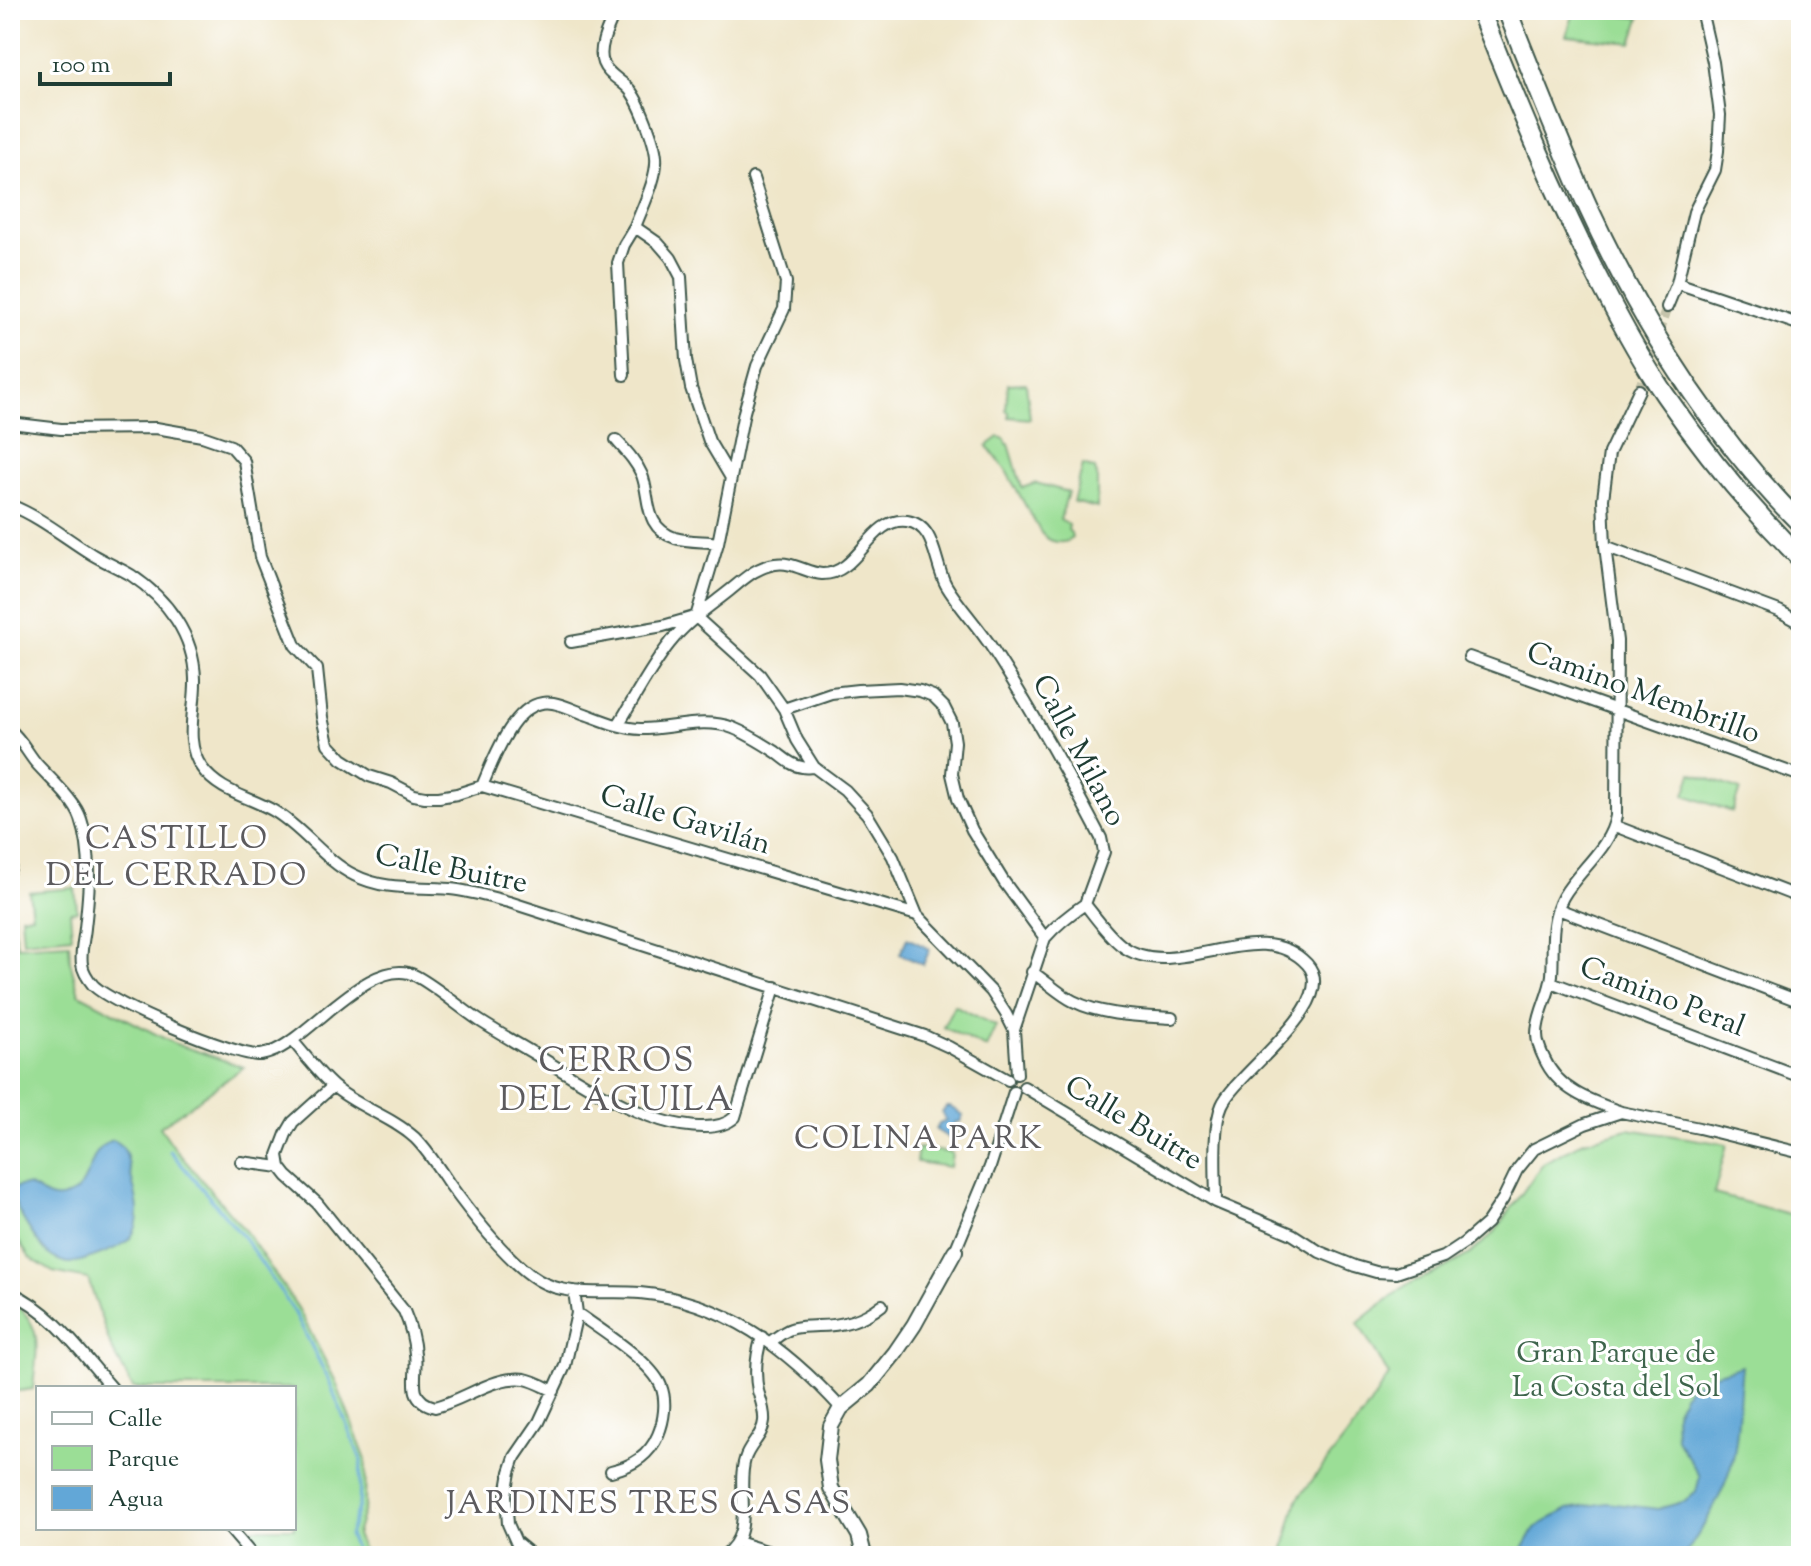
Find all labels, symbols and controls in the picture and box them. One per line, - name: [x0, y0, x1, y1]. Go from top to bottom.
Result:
- scale bar: [40, 36, 170, 86]
- text: 100 m: [52, 49, 110, 83]
- street label: Camino Membrillo: [1520, 632, 1766, 756]
- street label: Calle Milano: [1020, 667, 1136, 835]
- street label: Calle Gavilán: [594, 775, 776, 867]
- district label: CASTILLO DEL CERRADO: [46, 817, 308, 900]
- street label: Calle Buitre: [371, 834, 531, 906]
- street label: Camino Peral: [1573, 947, 1751, 1049]
- district label: CERROS DEL ÁGUILA: [499, 1038, 735, 1126]
- street label: Calle Buitre: [1056, 1066, 1210, 1182]
- district label: COLINA PARK: [794, 1117, 1044, 1163]
- park label: Gran Parque de La Costa del Sol: [1512, 1333, 1720, 1410]
- legend: [36, 1386, 296, 1530]
- text: Calle: [108, 1403, 162, 1437]
- text: Parque: [108, 1443, 179, 1477]
- district label: JARDINES TRES CASAS: [444, 1482, 852, 1528]
- text: Agua: [108, 1483, 164, 1517]

